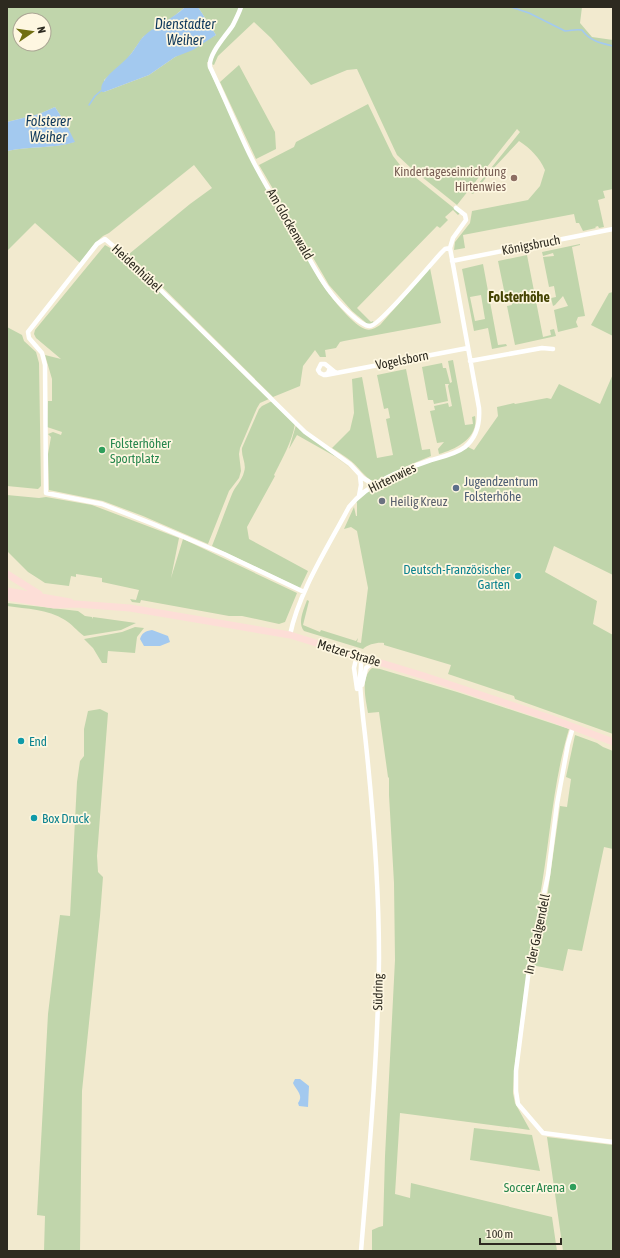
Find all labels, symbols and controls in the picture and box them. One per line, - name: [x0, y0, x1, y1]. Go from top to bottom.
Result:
- north arrow: [12, 12, 52, 52]
- water label: Dienstadter Weiher: [155, 16, 216, 48]
- text: N: [35, 25, 48, 34]
- water label: Folsterer Weiher: [25, 113, 71, 145]
- place label: Kindertageseinrichtung Hirtenwies: [394, 164, 506, 194]
- marker: Kindertageseinrichtung Hirtenwies: [509, 173, 519, 183]
- street label: Am Glockenwald: [264, 186, 316, 262]
- street label: Königsbruch: [501, 232, 561, 258]
- street label: Heidenhübel: [109, 241, 166, 295]
- district label: Folsterhöhe: [488, 289, 550, 305]
- street label: Vogelsborn: [374, 348, 430, 372]
- place label: Folsterhöher Sportplatz: [110, 436, 171, 466]
- marker: Folsterhöher Sportplatz: [97, 445, 107, 455]
- street label: Hirtenwies: [366, 460, 419, 496]
- place label: Jugendzentrum Folsterhöhe: [464, 474, 538, 504]
- marker: Jugendzentrum Folsterhöhe: [451, 483, 461, 493]
- place label: Heilig Kreuz: [390, 494, 448, 509]
- marker: Heilig Kreuz: [377, 496, 387, 506]
- place label: Deutsch-Französischer Garten: [403, 562, 510, 592]
- marker: Deutsch-Französischer Garten: [513, 571, 523, 581]
- street label: Metzer Straße: [316, 636, 382, 670]
- place label: End: [29, 734, 47, 749]
- marker: End: [16, 736, 26, 746]
- place label: Box Druck: [42, 811, 89, 826]
- marker: Box Druck: [29, 813, 39, 823]
- street label: In der Galgendell: [521, 892, 553, 976]
- street label: Südring: [370, 973, 386, 1010]
- place label: Soccer Arena: [504, 1180, 565, 1195]
- marker: Soccer Arena: [568, 1182, 578, 1192]
- scale bar: [480, 1220, 561, 1246]
- text: 100 m: [486, 1227, 513, 1241]

